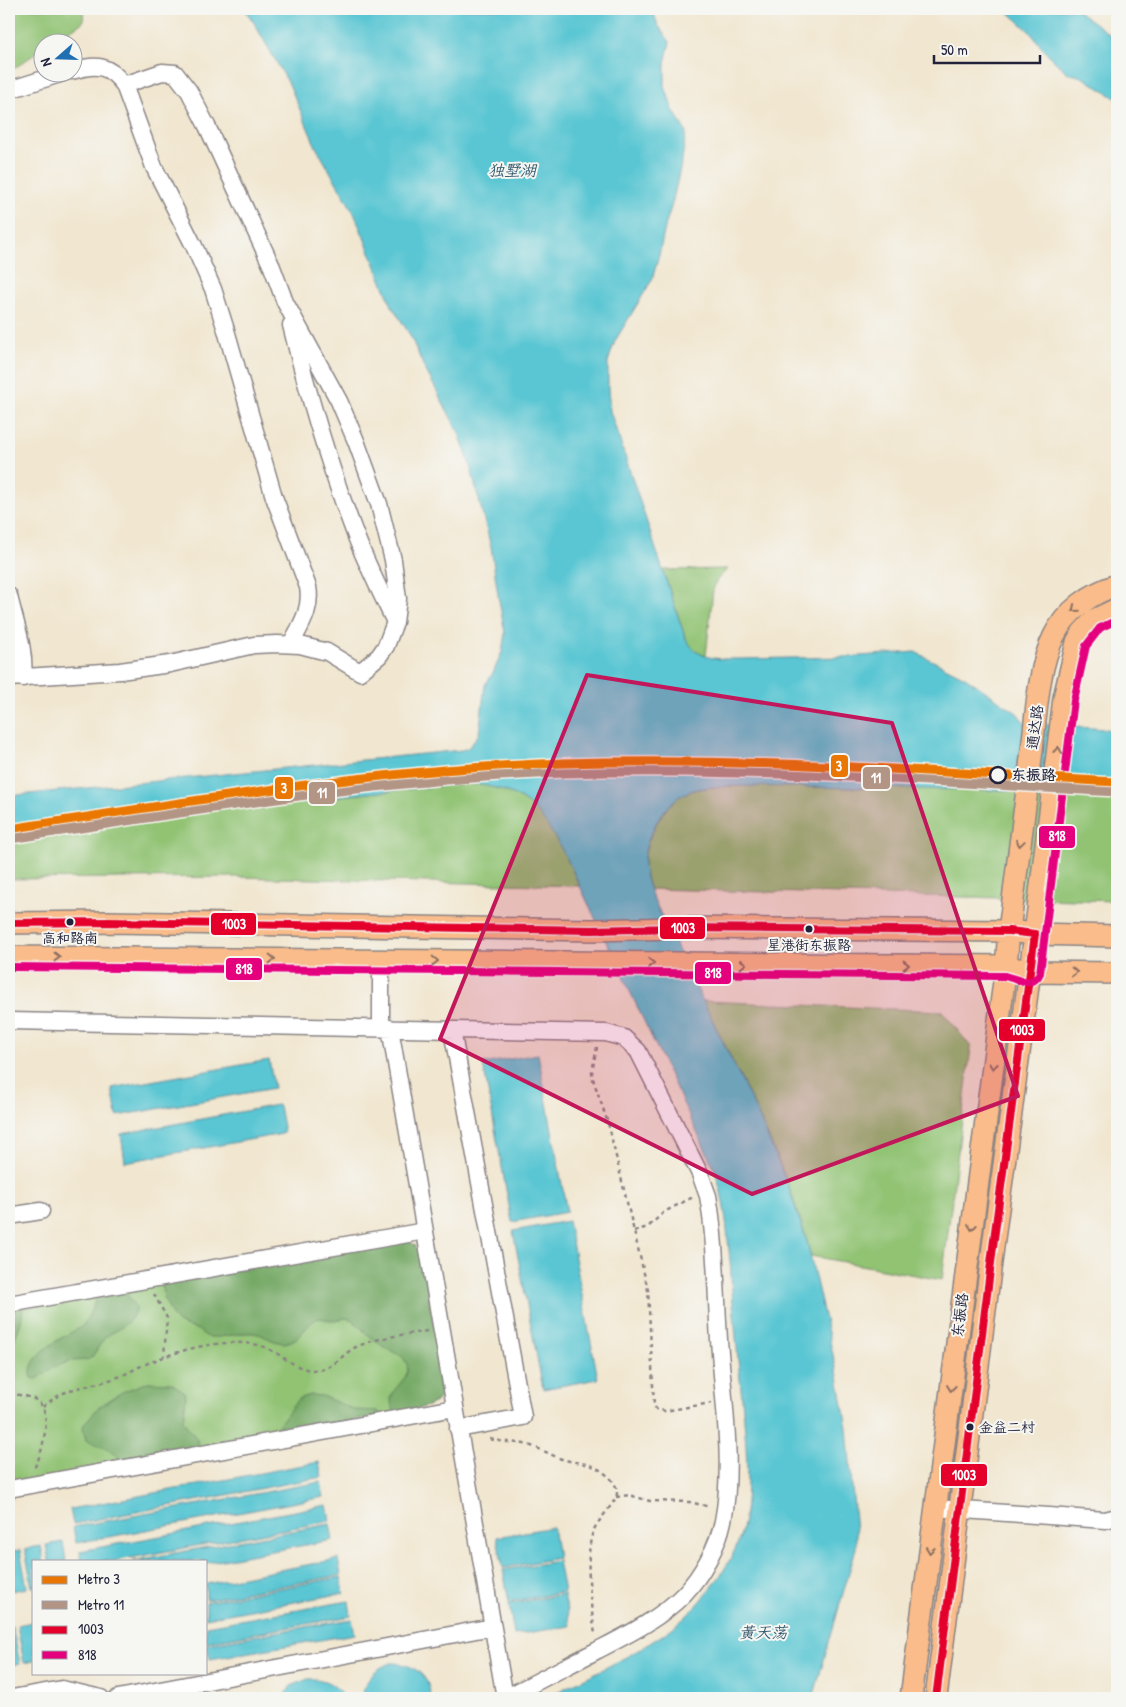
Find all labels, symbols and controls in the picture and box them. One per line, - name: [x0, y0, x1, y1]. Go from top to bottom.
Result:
- north arrow: [32, 32, 82, 82]
- scale bar: [934, 32, 1040, 64]
- text: 50 m: [941, 39, 968, 60]
- text: N: [35, 55, 56, 69]
- water label: 独墅湖: [488, 159, 538, 181]
- one-way arrow: [1072, 604, 1081, 613]
- street label: 通达路: [1021, 703, 1048, 751]
- one-way arrow: [1052, 746, 1063, 754]
- line badge: 3: [830, 754, 849, 778]
- text: 3: [836, 756, 843, 775]
- place label: 东振路: [1011, 764, 1056, 785]
- line badge: 11: [862, 766, 891, 790]
- marker: 东振路: [989, 766, 1007, 784]
- text: 11: [871, 768, 881, 787]
- line badge: 3: [274, 776, 294, 800]
- text: 3: [281, 778, 288, 797]
- line badge: 11: [308, 781, 336, 805]
- text: 11: [317, 783, 327, 802]
- line badge: 818: [1038, 825, 1076, 849]
- text: 818: [1048, 826, 1066, 845]
- one-way arrow: [1016, 839, 1026, 847]
- line badge: 1003: [210, 912, 257, 936]
- text: 1003: [222, 914, 247, 933]
- line badge: 1003: [659, 916, 706, 940]
- marker: 高和路南: [65, 917, 75, 927]
- text: 1003: [671, 918, 696, 937]
- marker: 星港街东振路: [804, 924, 814, 934]
- place label: 高和路南: [42, 928, 98, 947]
- place label: 星港街东振路: [767, 935, 851, 954]
- one-way arrow: [54, 952, 62, 962]
- one-way arrow: [269, 954, 277, 964]
- one-way arrow: [431, 955, 439, 966]
- line badge: 818: [225, 957, 263, 981]
- one-way arrow: [648, 958, 655, 968]
- text: 818: [235, 959, 253, 978]
- one-way arrow: [740, 959, 748, 969]
- one-way arrow: [902, 960, 910, 970]
- line badge: 818: [694, 961, 732, 985]
- text: 818: [704, 963, 722, 982]
- one-way arrow: [1070, 967, 1078, 978]
- line badge: 1003: [998, 1018, 1046, 1042]
- text: 1003: [1010, 1020, 1035, 1039]
- one-way arrow: [988, 1062, 999, 1070]
- one-way arrow: [967, 1224, 978, 1232]
- street label: 东振路: [946, 1291, 973, 1339]
- one-way arrow: [946, 1385, 957, 1393]
- place label: 金益二村: [979, 1417, 1035, 1436]
- marker: 金益二村: [965, 1422, 975, 1432]
- line badge: 1003: [940, 1463, 988, 1487]
- text: 1003: [952, 1465, 977, 1484]
- one-way arrow: [925, 1546, 936, 1554]
- legend: [32, 1560, 208, 1674]
- text: Metro 3: [78, 1568, 120, 1589]
- text: Metro 11: [78, 1594, 124, 1615]
- text: 1003: [78, 1618, 104, 1639]
- water label: 黄天荡: [739, 1621, 789, 1643]
- text: 818: [78, 1644, 96, 1665]

